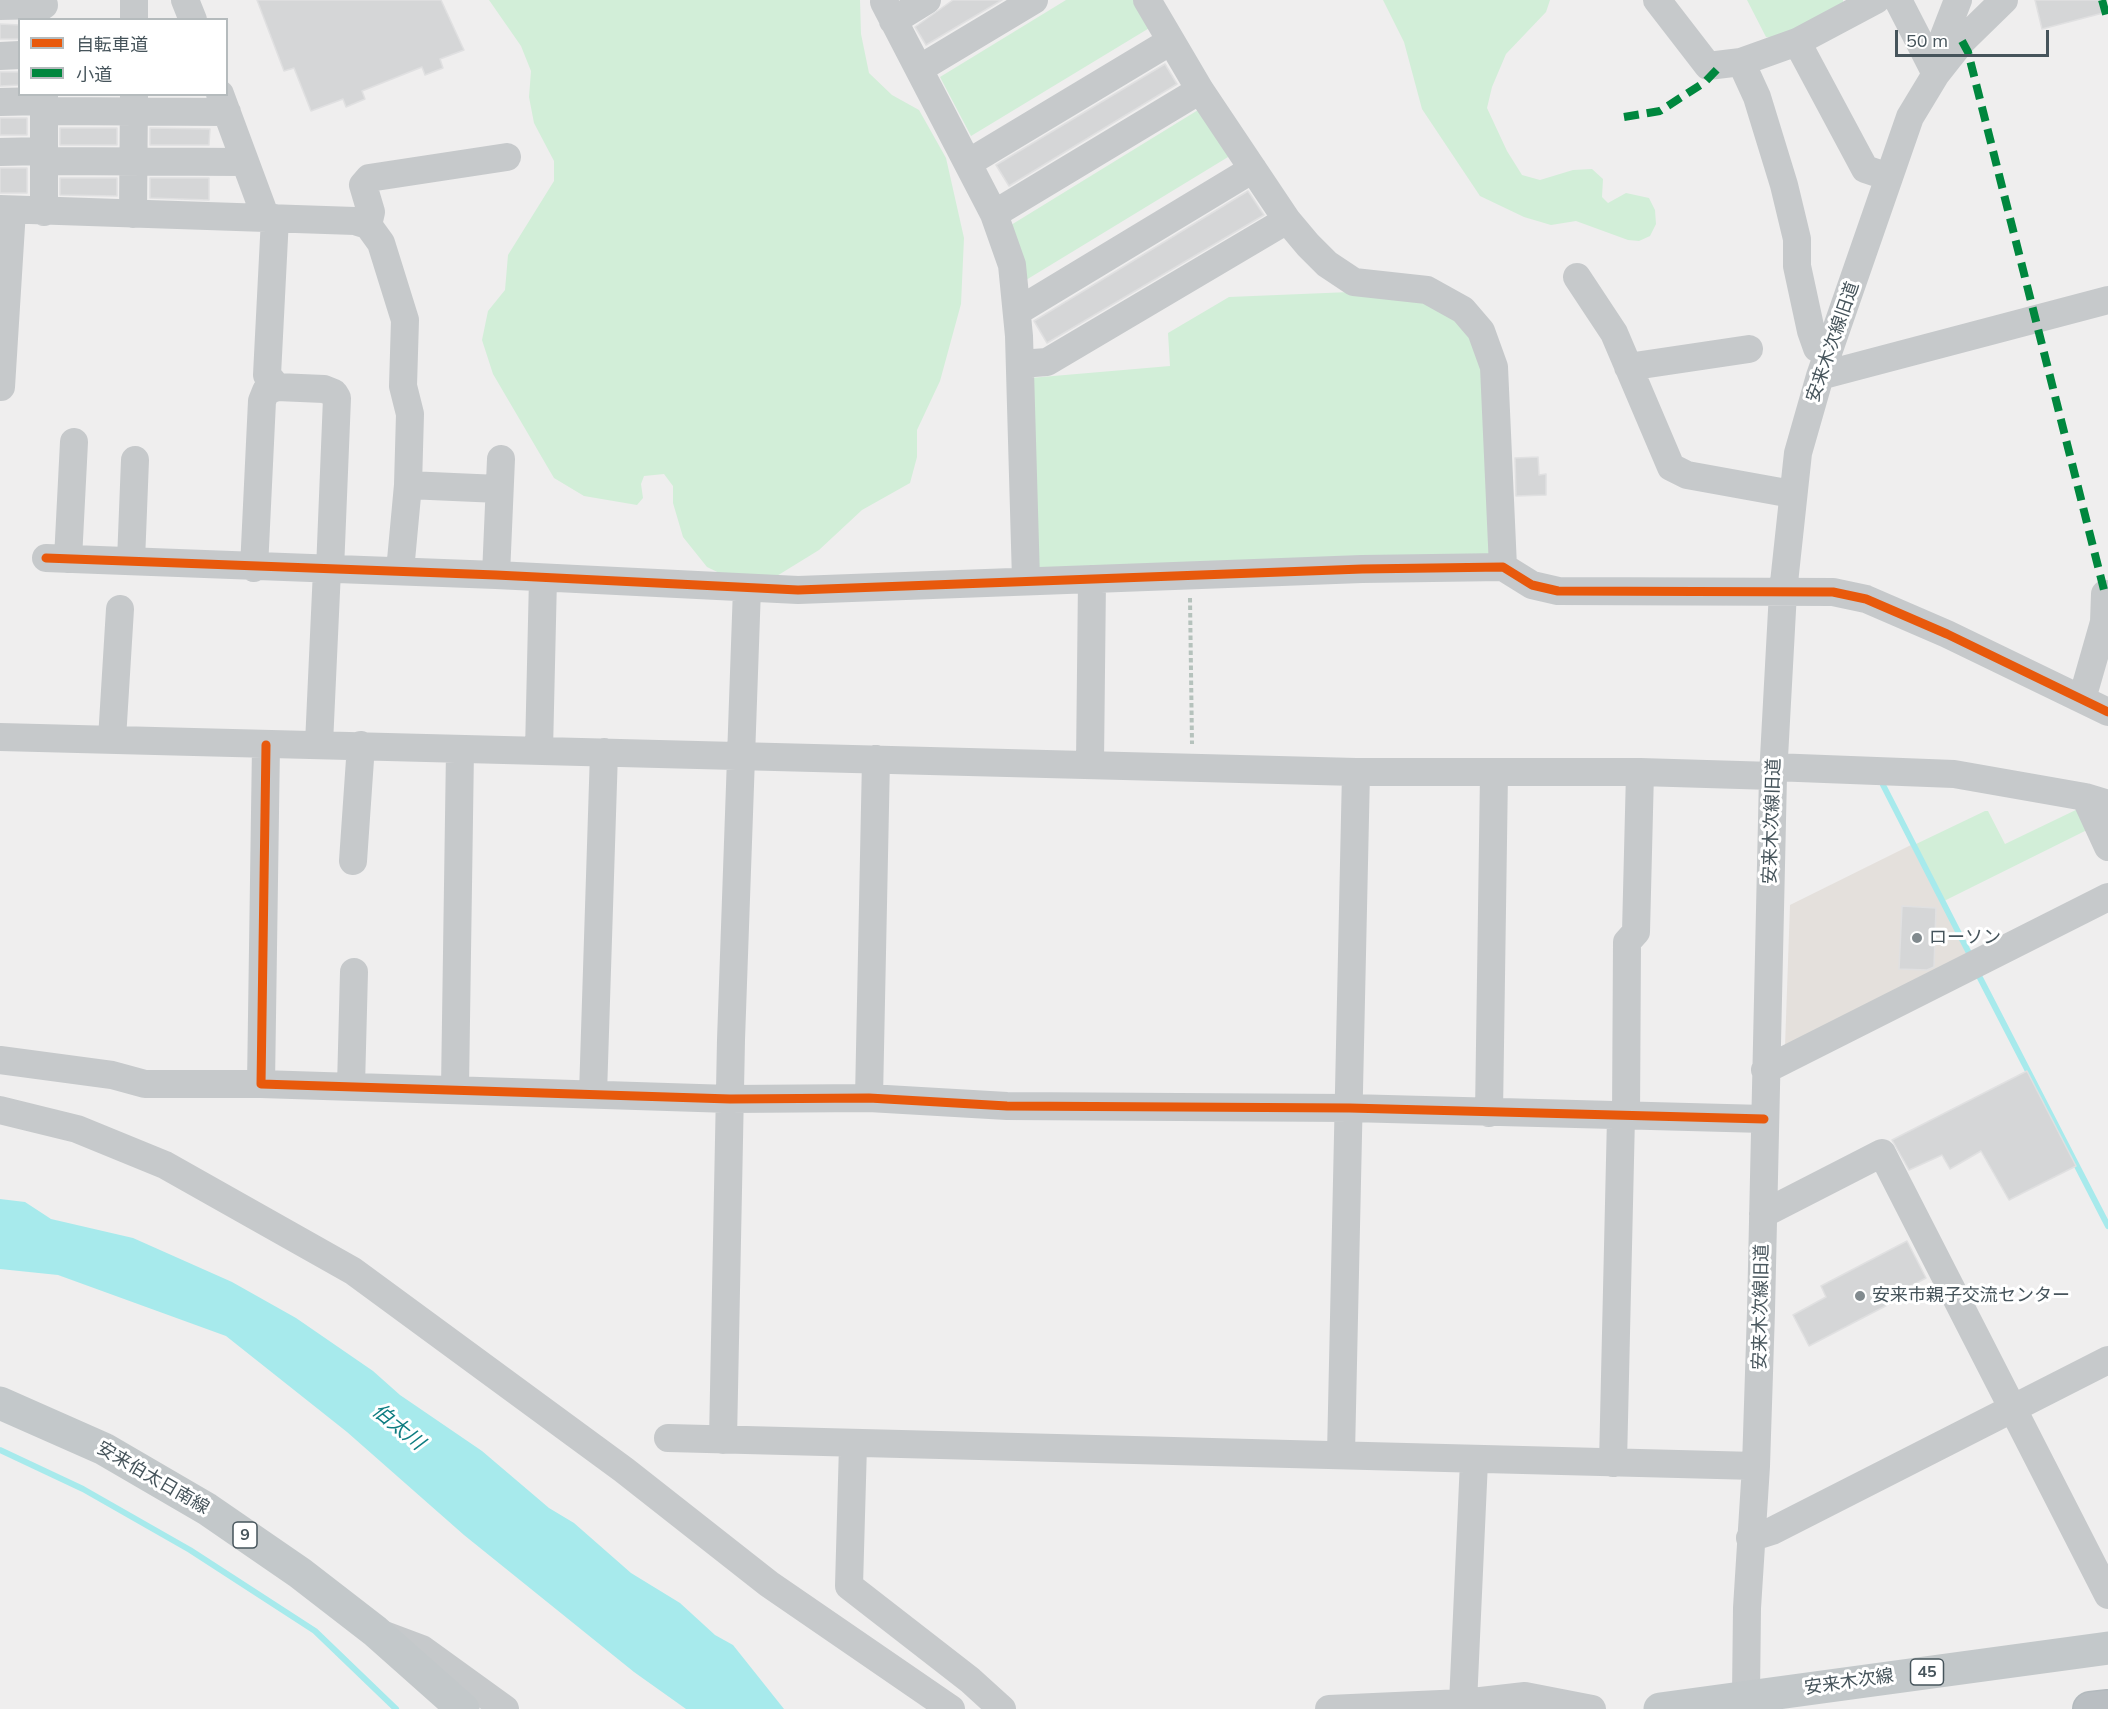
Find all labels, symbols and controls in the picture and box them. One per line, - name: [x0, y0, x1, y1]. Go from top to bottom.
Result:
- legend: [18, 18, 228, 96]
- scale bar: [1898, 18, 2052, 56]
- text: 50 m: [1906, 29, 1948, 52]
- text: 自転車道: [76, 33, 148, 56]
- text: 小道: [76, 63, 112, 86]
- street label: 安来木次線旧道: [1802, 279, 1864, 405]
- street label: 安来木次線旧道: [1759, 758, 1785, 884]
- place label: ローソン: [1929, 927, 2001, 949]
- marker: ローソン: [1910, 931, 1924, 945]
- street label: 安来木次線旧道: [1749, 1244, 1773, 1370]
- place label: 安来市親子交流センター: [1872, 1285, 2070, 1307]
- marker: 安来市親子交流センター: [1853, 1289, 1867, 1303]
- water label: 伯太川: [367, 1399, 429, 1455]
- street label: 安来伯太日南線: [93, 1437, 213, 1519]
- road number: 9: [233, 1522, 257, 1548]
- road number: 45: [1910, 1659, 1944, 1685]
- street label: 安来木次線: [1803, 1665, 1895, 1699]

